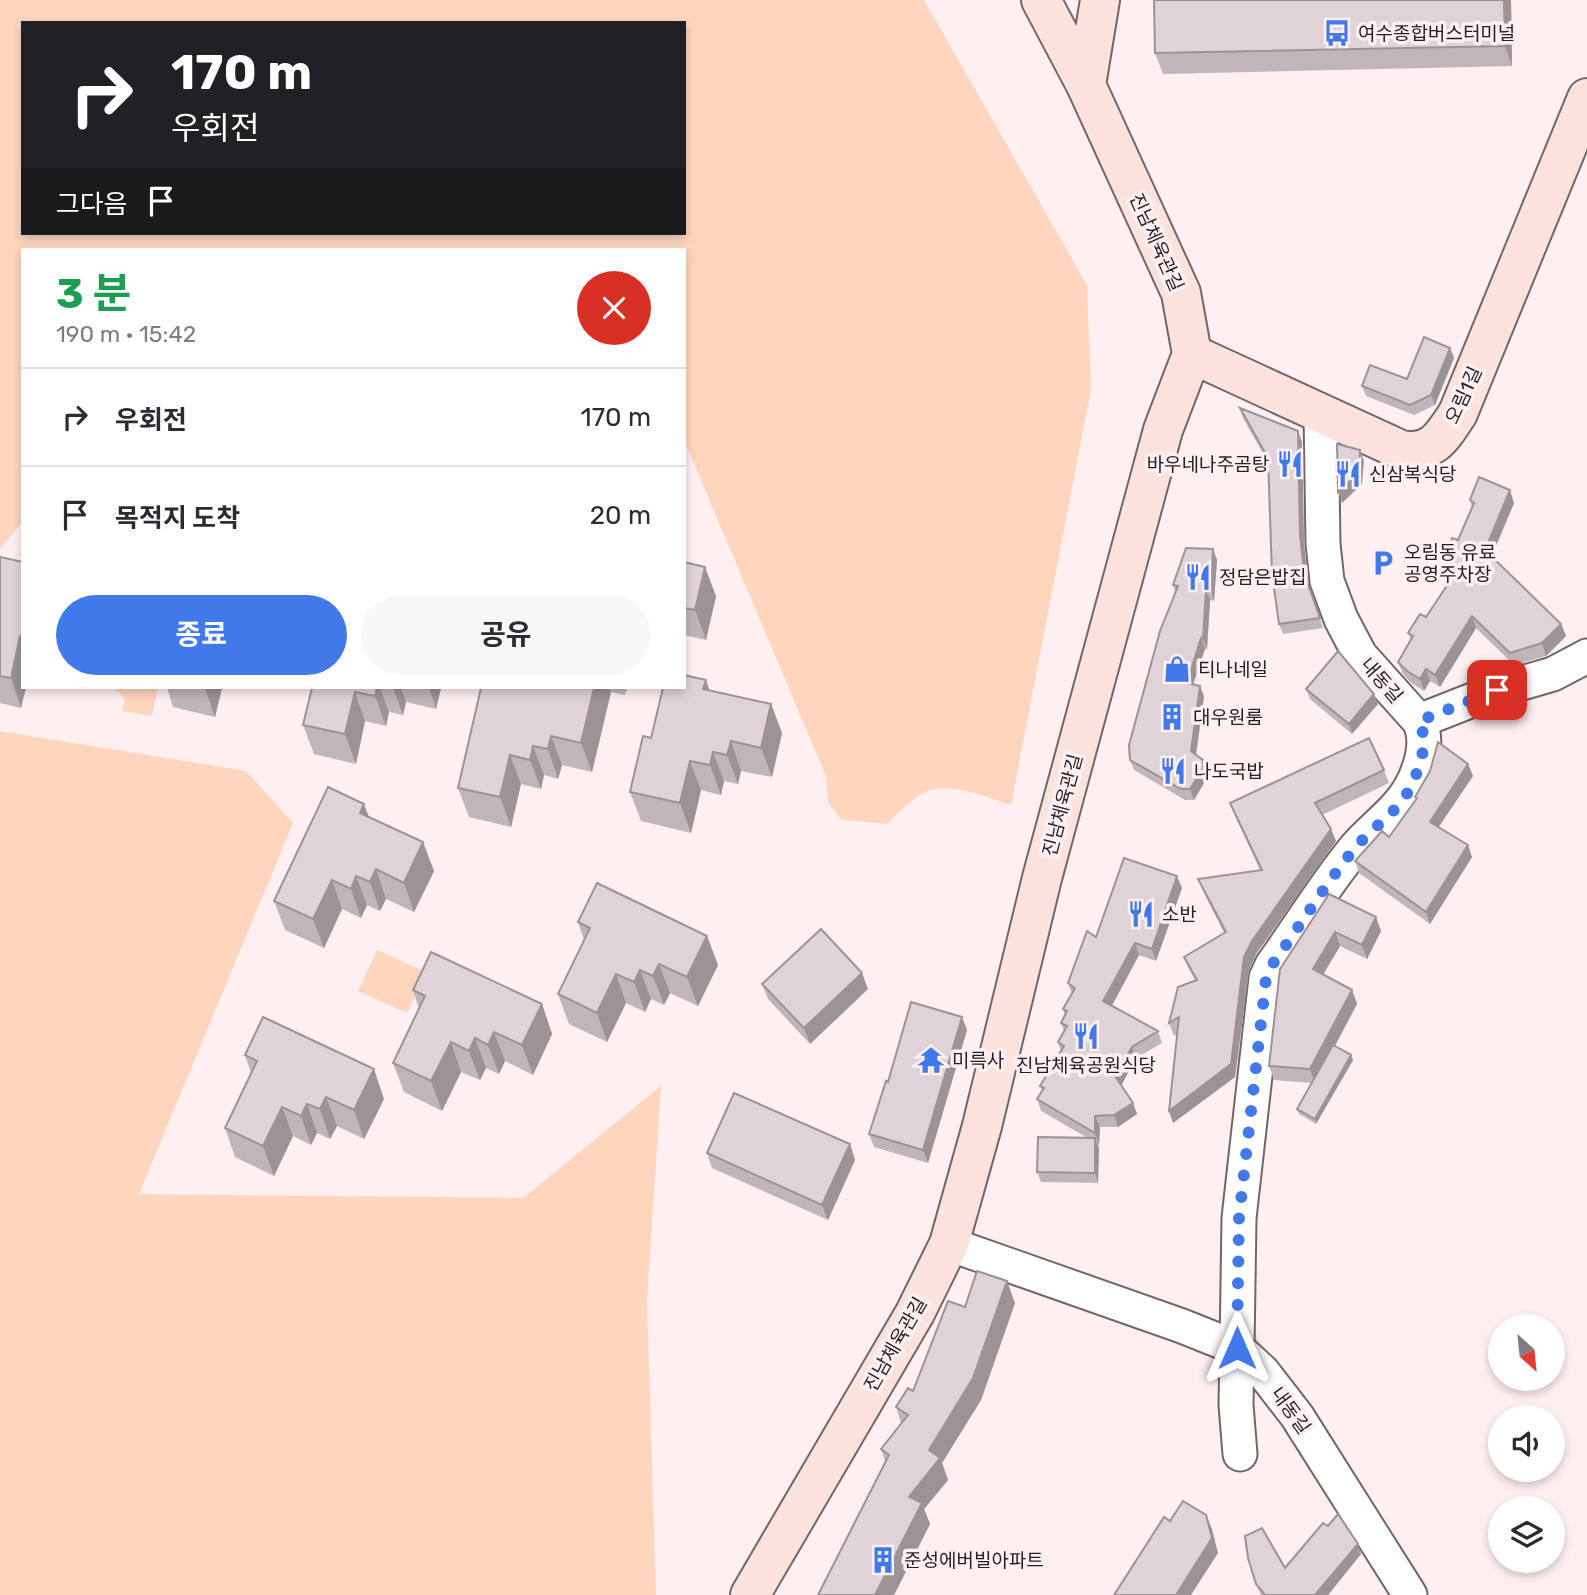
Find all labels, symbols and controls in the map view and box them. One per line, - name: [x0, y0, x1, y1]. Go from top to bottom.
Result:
- bus stop icon: 여수종합버스터미널: [1322, 18, 1352, 48]
- place label: 여수종합버스터미널: [1358, 22, 1515, 45]
- text: 170 m: [171, 43, 312, 101]
- icon: right: [56, 49, 147, 140]
- text: 우회전: [171, 109, 259, 147]
- icon: arrive: [142, 182, 180, 220]
- text: 그다음: [56, 189, 128, 220]
- street label: 진남체육관길: [1125, 190, 1188, 295]
- text: 3 분: [56, 269, 131, 319]
- button: close: [577, 271, 651, 345]
- text: 190 m · 15:42: [56, 320, 196, 348]
- street label: 오림1길: [1440, 363, 1487, 428]
- icon: right: [56, 398, 94, 436]
- text: 170 m: [581, 402, 651, 433]
- text: 우회전: [115, 405, 187, 436]
- restaurant icon: 바우네나주곰탕: [1275, 449, 1305, 479]
- place label: 바우네나주곰탕: [1147, 453, 1270, 476]
- restaurant icon: 신삼복식당: [1333, 459, 1363, 489]
- place label: 신삼복식당: [1369, 463, 1456, 486]
- icon: arrive: [56, 496, 94, 534]
- text: 20 m: [590, 500, 651, 531]
- text: 목적지 도착: [115, 503, 240, 534]
- place label: 오림동 유료 공영주차장: [1404, 541, 1496, 586]
- parking icon: 오림동 유료 공영주차장: [1368, 548, 1398, 578]
- restaurant icon: 정담은밥집: [1183, 562, 1213, 592]
- place label: 정담은밥집: [1219, 566, 1306, 589]
- button: 종료: [56, 595, 347, 675]
- button: 공유: [361, 595, 651, 675]
- street label: 내동길: [1356, 653, 1408, 708]
- shop icon: 티나네일: [1162, 654, 1192, 684]
- place label: 티나네일: [1198, 658, 1268, 681]
- pin: [1467, 660, 1527, 720]
- icon: arrive: [1478, 671, 1516, 709]
- building icon: 대우원룸: [1157, 702, 1187, 732]
- place label: 대우원룸: [1193, 706, 1263, 729]
- street label: 진남체육관길: [1038, 751, 1087, 859]
- restaurant icon: 나도국밥: [1158, 756, 1188, 786]
- place label: 나도국밥: [1194, 760, 1264, 783]
- restaurant icon: 소반: [1126, 899, 1156, 929]
- place label: 소반: [1162, 903, 1197, 926]
- restaurant icon: 진남체육공원식당: [1071, 1021, 1101, 1051]
- temple icon: 미륵사: [916, 1045, 946, 1075]
- place label: 미륵사: [952, 1049, 1004, 1072]
- place label: 진남체육공원식당: [1016, 1054, 1156, 1077]
- street label: 진남체육관길: [859, 1293, 932, 1395]
- position arrow: [1200, 1311, 1274, 1385]
- north arrow: [1488, 1314, 1564, 1391]
- map controls: [1488, 1314, 1565, 1573]
- street label: 내동길: [1266, 1382, 1315, 1438]
- button: sound: [1488, 1405, 1565, 1482]
- button: layers: [1488, 1496, 1565, 1573]
- building icon: 준성에버빌아파트: [868, 1545, 898, 1575]
- place label: 준성에버빌아파트: [904, 1549, 1044, 1572]

